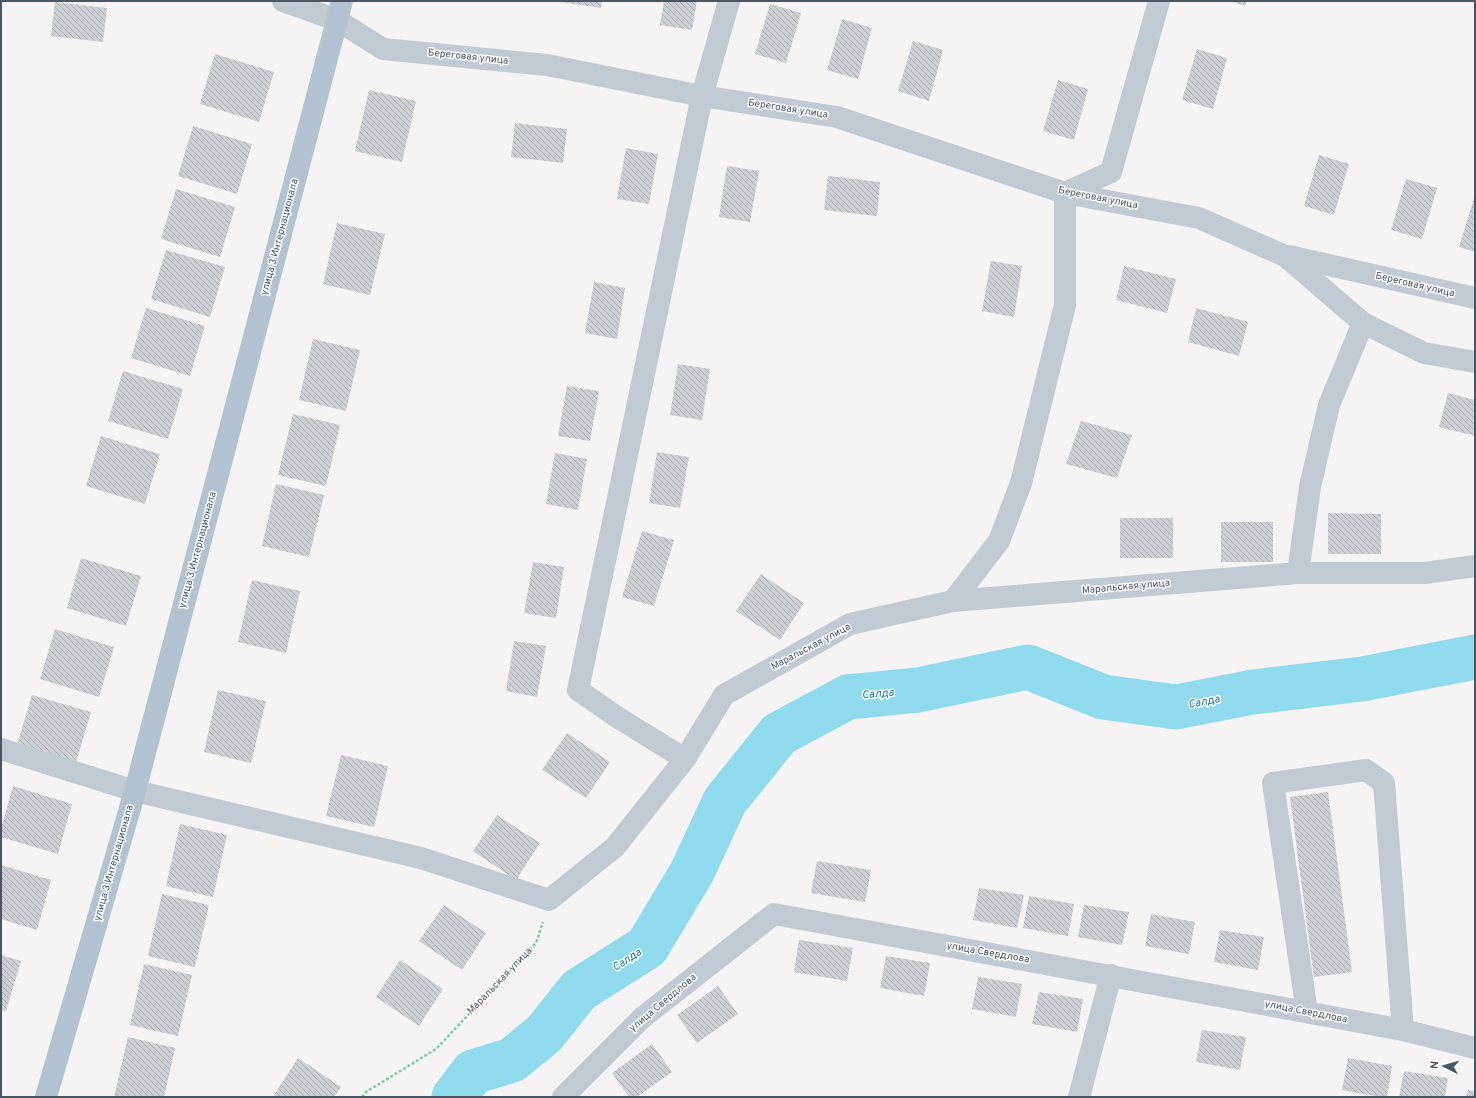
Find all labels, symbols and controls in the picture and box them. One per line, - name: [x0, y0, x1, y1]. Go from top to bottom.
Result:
- street label: Береговая улица: [427, 46, 509, 68]
- street label: Береговая улица: [747, 96, 829, 122]
- street label: улица 3 Интернационала: [258, 177, 302, 297]
- street label: Береговая улица: [1057, 184, 1139, 212]
- street label: Береговая улица: [1374, 270, 1456, 300]
- street label: улица 3 Интернационала: [176, 490, 220, 610]
- street label: Маральская улица: [1081, 577, 1171, 597]
- street label: Маральская улица: [769, 621, 853, 673]
- water label: Салда: [861, 686, 895, 702]
- water label: Салда: [1187, 692, 1221, 712]
- street label: улица 3 Интернационала: [91, 803, 137, 923]
- street label: улица Свердлова: [946, 939, 1030, 967]
- street label: Маральская улица: [465, 945, 535, 1017]
- water label: Салда: [610, 945, 644, 975]
- street label: улица Свердлова: [627, 971, 699, 1035]
- street label: улица Свердлова: [1264, 998, 1348, 1026]
- north arrow: [1424, 1046, 1464, 1086]
- text: N: [1428, 1060, 1442, 1070]

